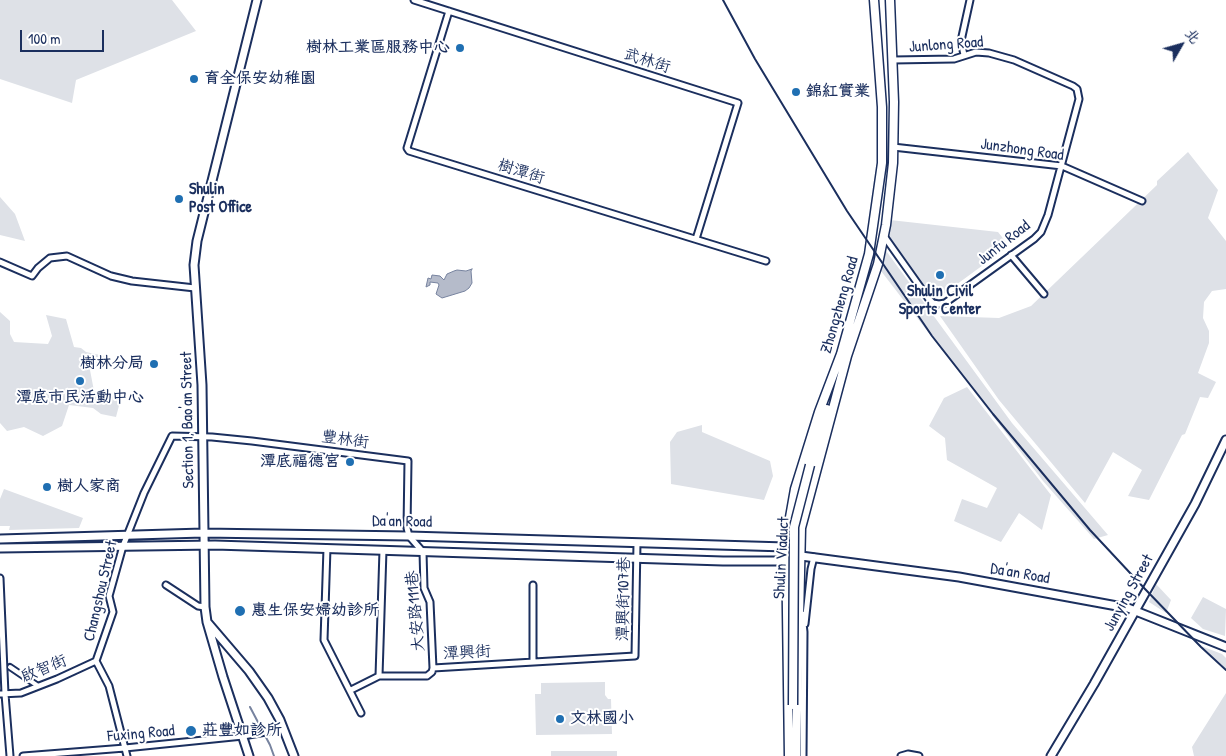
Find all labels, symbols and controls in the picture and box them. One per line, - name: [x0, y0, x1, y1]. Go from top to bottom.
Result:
- scale bar: [22, 20, 106, 52]
- north arrow: [1156, 20, 1206, 70]
- text: 北: [1181, 24, 1205, 47]
- text: 100 m: [28, 28, 61, 49]
- street label: Junlong Road: [908, 33, 984, 57]
- place label: 樹林工業區服務中心: [306, 38, 450, 58]
- marker: 樹林工業區服務中心: [454, 42, 466, 54]
- street label: 武林街: [621, 44, 673, 78]
- place label: 育全保安幼稚園: [204, 69, 316, 89]
- marker: 育全保安幼稚園: [188, 73, 200, 85]
- place label: 錦紅實業: [806, 82, 870, 102]
- marker: 錦紅實業: [790, 86, 802, 98]
- street label: Junzhong Road: [979, 135, 1065, 165]
- street label: 樹潭街: [495, 156, 547, 188]
- place label: Shulin Post Office: [189, 180, 252, 218]
- marker: Shulin Post Office: [173, 193, 185, 205]
- street label: Junfu Road: [974, 216, 1034, 270]
- street label: Zhongzheng Road: [817, 254, 863, 356]
- marker: Shulin Civil Sports Center: [934, 269, 946, 281]
- place label: Shulin Civil Sports Center: [899, 282, 981, 320]
- street label: Section 1, Bao'an Street: [177, 351, 199, 489]
- place label: 樹林分局: [80, 354, 144, 374]
- marker: 樹林分局: [148, 358, 160, 370]
- marker: 潭底市民活動中心: [74, 375, 86, 387]
- place label: 潭底市民活動中心: [16, 388, 144, 408]
- street label: 豐林街: [320, 427, 370, 453]
- place label: 潭底福德宮: [260, 452, 340, 472]
- marker: 潭底福德宮: [344, 456, 356, 468]
- place label: 樹人家商: [57, 477, 121, 497]
- marker: 樹人家商: [41, 481, 53, 493]
- street label: Da'an Road: [372, 512, 432, 532]
- street label: Shulin Viaduct: [770, 516, 794, 600]
- street label: Changshou Street: [80, 539, 122, 643]
- street label: Junying Street: [1100, 551, 1158, 635]
- street label: 潭興街107巷: [614, 556, 634, 642]
- street label: Da'an Road: [989, 559, 1051, 589]
- street label: 大安路111巷: [403, 570, 429, 652]
- place label: 惠生保安婦幼診所: [251, 601, 379, 621]
- marker: 惠生保安婦幼診所: [233, 604, 247, 618]
- street label: 潭興街: [443, 642, 491, 664]
- street label: 啟智街: [18, 651, 70, 687]
- place label: 文林國小: [570, 709, 634, 729]
- marker: 文林國小: [554, 713, 566, 725]
- street label: Fuxing Road: [107, 721, 175, 747]
- place label: 莊豐如診所: [202, 721, 282, 741]
- marker: 莊豐如診所: [184, 724, 198, 738]

